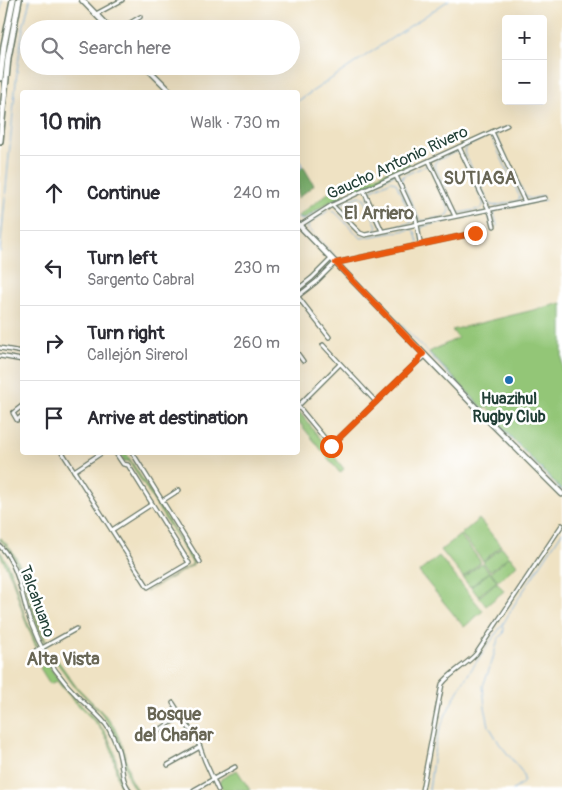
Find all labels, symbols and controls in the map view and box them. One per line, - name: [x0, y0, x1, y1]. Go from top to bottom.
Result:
- map controls: [502, 15, 547, 105]
- button: +: [502, 15, 547, 60]
- search box: [20, 20, 300, 75]
- icon: search: [38, 34, 66, 62]
- text: Search here: [78, 36, 171, 60]
- button: −: [502, 60, 547, 105]
- text: 10 min: [40, 109, 101, 136]
- text: Walk · 730 m: [190, 113, 280, 133]
- street label: Gaucho Antonio Rivero: [324, 121, 471, 204]
- district label: SUTIAGA: [444, 167, 517, 190]
- icon: ahead: [40, 179, 68, 207]
- text: Continue: [87, 181, 160, 205]
- text: 240 m: [233, 183, 280, 203]
- district label: El Arriero: [344, 202, 414, 225]
- route end: [464, 222, 487, 245]
- text: Turn left: [87, 246, 157, 270]
- icon: left: [40, 254, 68, 282]
- text: 230 m: [234, 258, 280, 278]
- text: Sargento Cabral: [87, 270, 195, 290]
- text: Turn right: [87, 321, 165, 345]
- icon: right: [40, 329, 68, 357]
- text: 260 m: [233, 333, 280, 353]
- text: Callejón Sirerol: [87, 345, 188, 365]
- marker: Huazihul Rugby Club: [503, 374, 515, 386]
- place label: Huazihul Rugby Club: [472, 389, 546, 427]
- icon: arrive: [40, 404, 68, 432]
- text: Arrive at destination: [87, 406, 248, 430]
- route start: [320, 435, 343, 458]
- street label: Talcahuano: [15, 563, 59, 640]
- district label: Alta Vista: [26, 648, 100, 671]
- district label: Bosque del Chañar: [134, 703, 214, 747]

